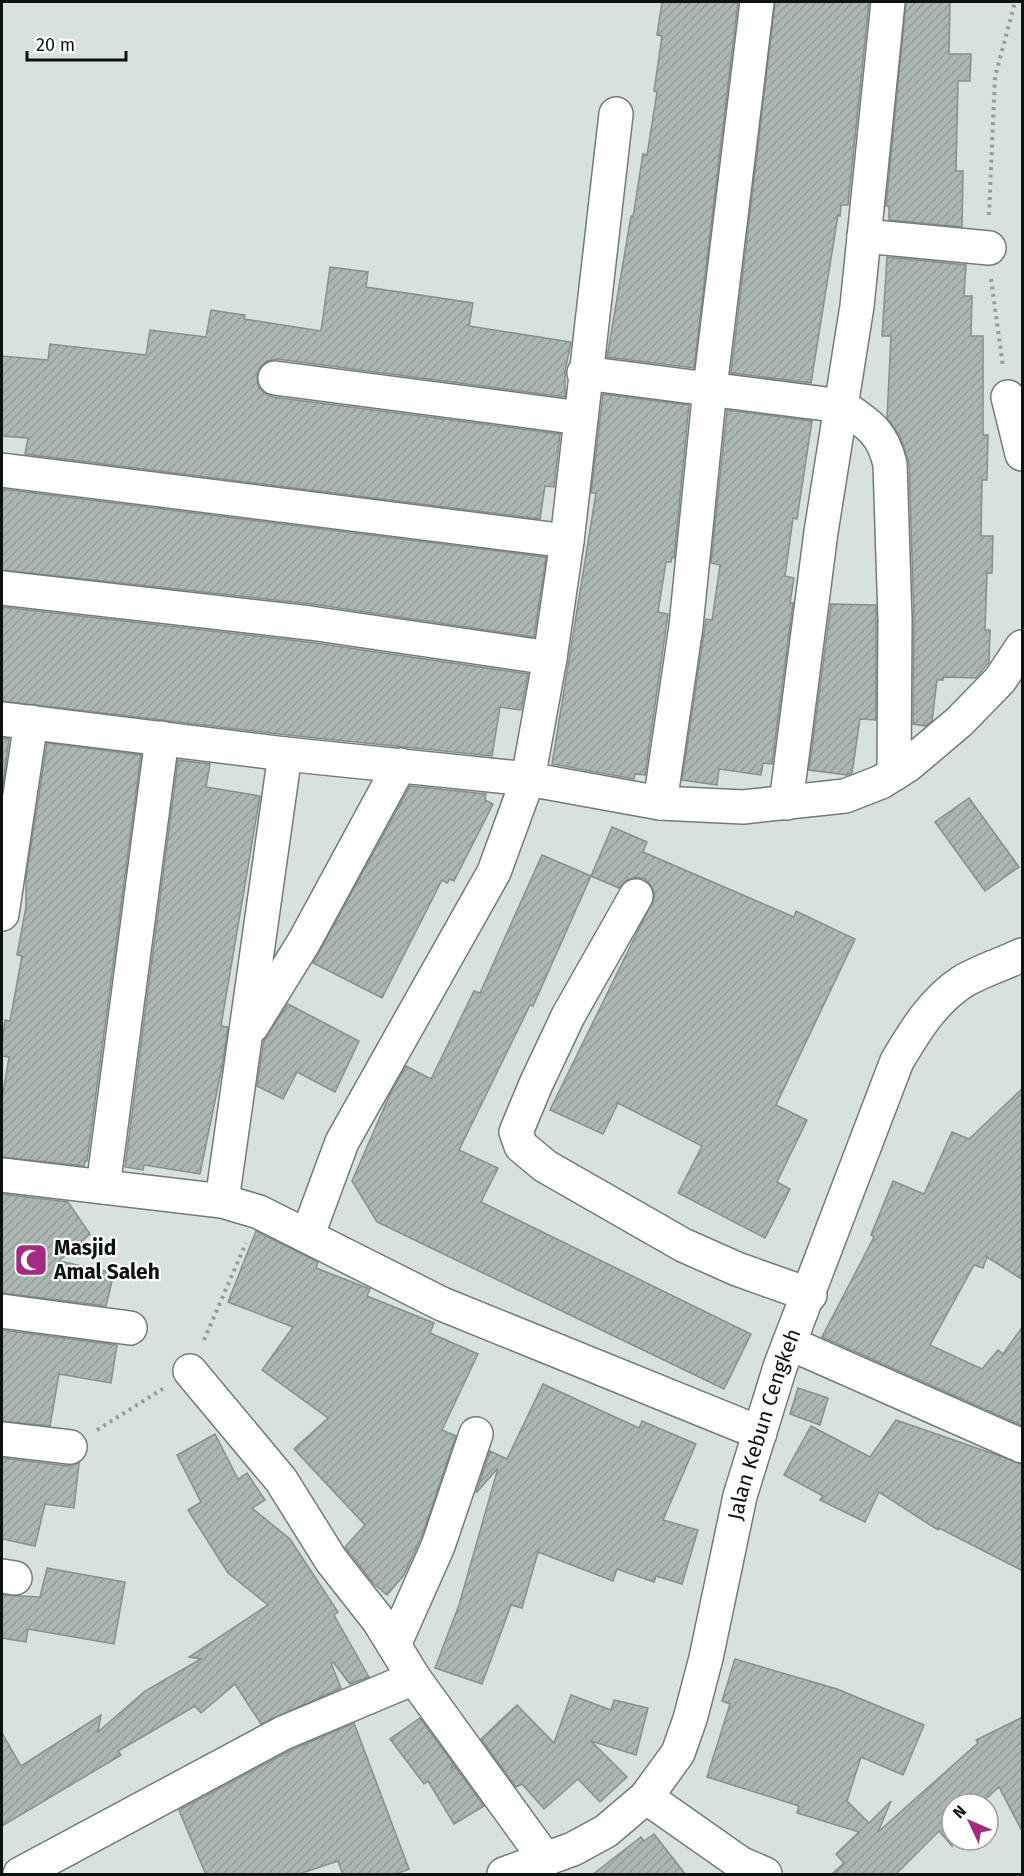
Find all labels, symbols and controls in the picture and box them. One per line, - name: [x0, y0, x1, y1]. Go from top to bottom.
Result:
- scale bar: [27, 24, 126, 62]
- text: 20 m: [36, 34, 75, 56]
- place label: Masjid Amal Saleh: [53, 1235, 160, 1285]
- mosque icon: Masjid Amal Saleh: [13, 1242, 49, 1278]
- street label: Jalan Kebun Cengkeh: [722, 1325, 806, 1522]
- north arrow: [940, 1792, 1000, 1852]
- text: N: [949, 1802, 970, 1822]

